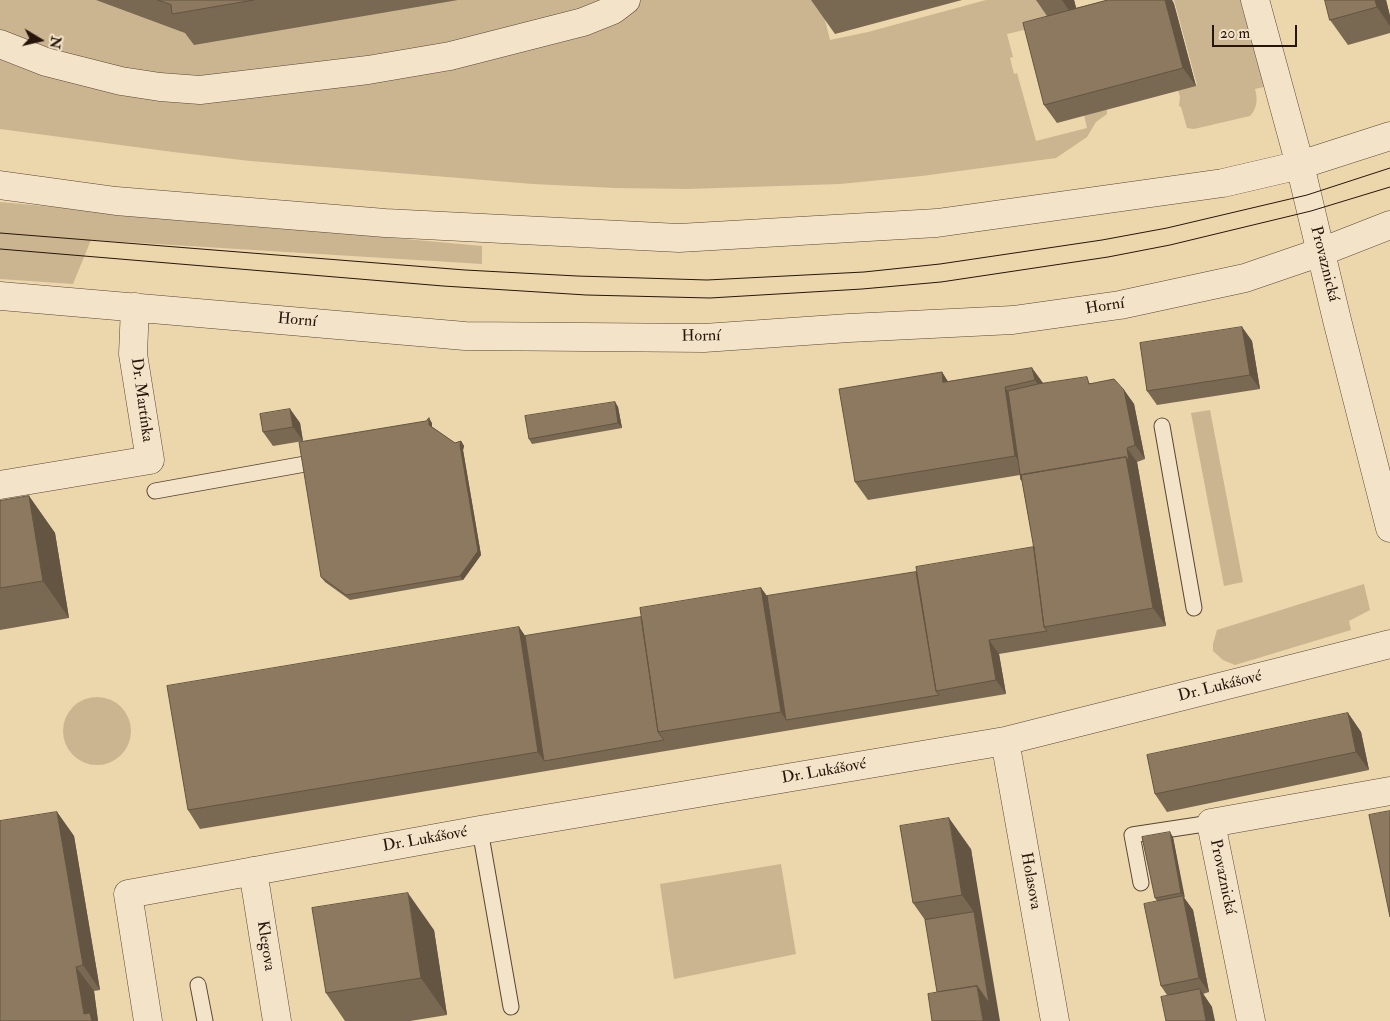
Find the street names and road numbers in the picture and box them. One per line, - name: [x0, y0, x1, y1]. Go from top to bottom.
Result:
- street label: Provaznická: [1305, 224, 1343, 304]
- street label: Horní: [1084, 294, 1126, 320]
- street label: Horní: [277, 310, 317, 332]
- street label: Horní: [681, 327, 721, 347]
- street label: Dr. Martínka: [126, 357, 156, 443]
- street label: Dr. Lukášové: [1176, 667, 1264, 707]
- street label: Dr. Lukášové: [780, 755, 868, 789]
- street label: Dr. Lukášové: [381, 823, 469, 857]
- street label: Provaznická: [1205, 837, 1239, 917]
- street label: Holasova: [1016, 851, 1044, 911]
- street label: Klegova: [252, 919, 278, 973]

